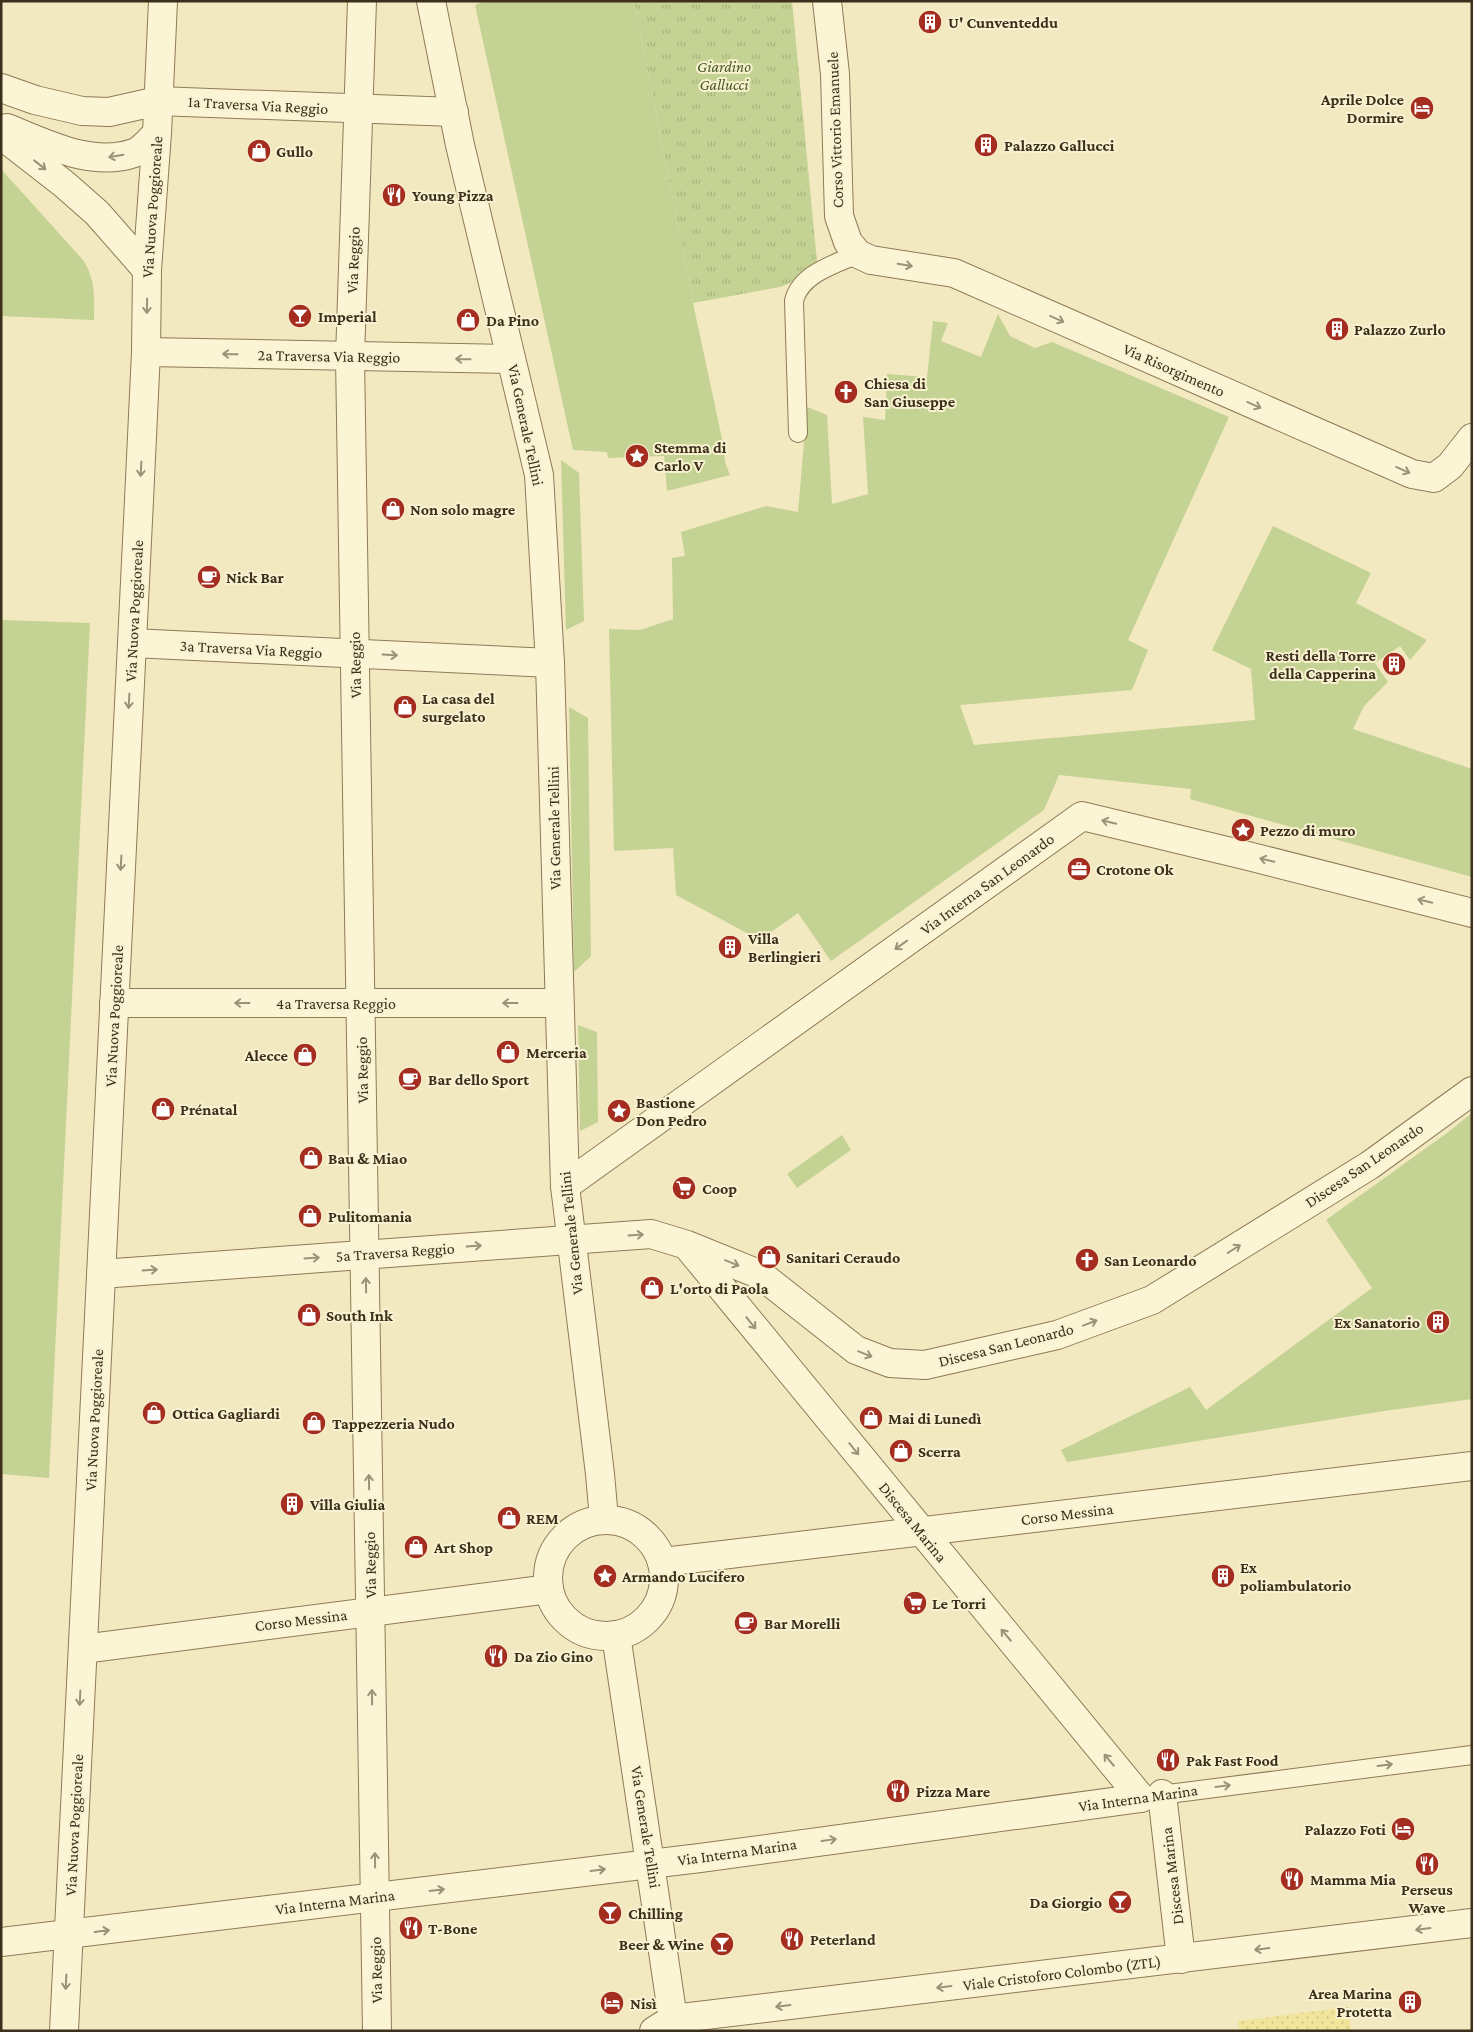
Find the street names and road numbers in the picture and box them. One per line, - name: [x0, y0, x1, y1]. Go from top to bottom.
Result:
- street label: Corso Vittorio Emanuele: [824, 51, 846, 209]
- street label: 1a Traversa Via Reggio: [187, 93, 329, 118]
- street label: Via Nuova Poggioreale: [139, 135, 166, 279]
- street label: Via Reggio: [343, 226, 364, 294]
- street label: Via Risorgimento: [1120, 340, 1228, 401]
- street label: 2a Traversa Via Reggio: [257, 346, 401, 367]
- street label: Via Generale Tellini: [505, 363, 547, 487]
- street label: Via Nuova Poggioreale: [122, 540, 147, 683]
- street label: Via Reggio: [346, 631, 365, 699]
- street label: 3a Traversa Via Reggio: [179, 637, 323, 662]
- street label: Via Generale Tellini: [544, 766, 564, 890]
- street label: Via Interna San Leonardo: [917, 830, 1057, 938]
- street label: Via Nuova Poggioreale: [102, 945, 127, 1088]
- street label: 4a Traversa Reggio: [276, 995, 396, 1013]
- street label: Via Reggio: [353, 1036, 372, 1104]
- street label: Discesa San Leonardo: [1302, 1119, 1426, 1211]
- street label: Via Generale Tellini: [556, 1171, 586, 1295]
- street label: 5a Traversa Reggio: [335, 1239, 455, 1266]
- street label: Discesa San Leonardo: [937, 1320, 1075, 1370]
- street label: Via Nuova Poggioreale: [82, 1349, 107, 1492]
- street label: Discesa Marina: [876, 1479, 951, 1566]
- street label: Corso Messina: [1020, 1500, 1115, 1528]
- street label: Via Reggio: [361, 1531, 380, 1599]
- street label: Corso Messina: [254, 1606, 349, 1634]
- street label: Via Nuova Poggioreale: [62, 1754, 87, 1897]
- street label: Via Generale Tellini: [628, 1765, 664, 1889]
- street label: Via Interna Marina: [1077, 1781, 1199, 1815]
- street label: Discesa Marina: [1158, 1826, 1186, 1926]
- street label: Via Interna Marina: [676, 1835, 798, 1869]
- street label: Via Interna Marina: [274, 1886, 396, 1918]
- street label: Via Reggio: [367, 1936, 386, 2004]
- street label: Viale Cristoforo Colombo (ZTL): [962, 1952, 1162, 1995]

